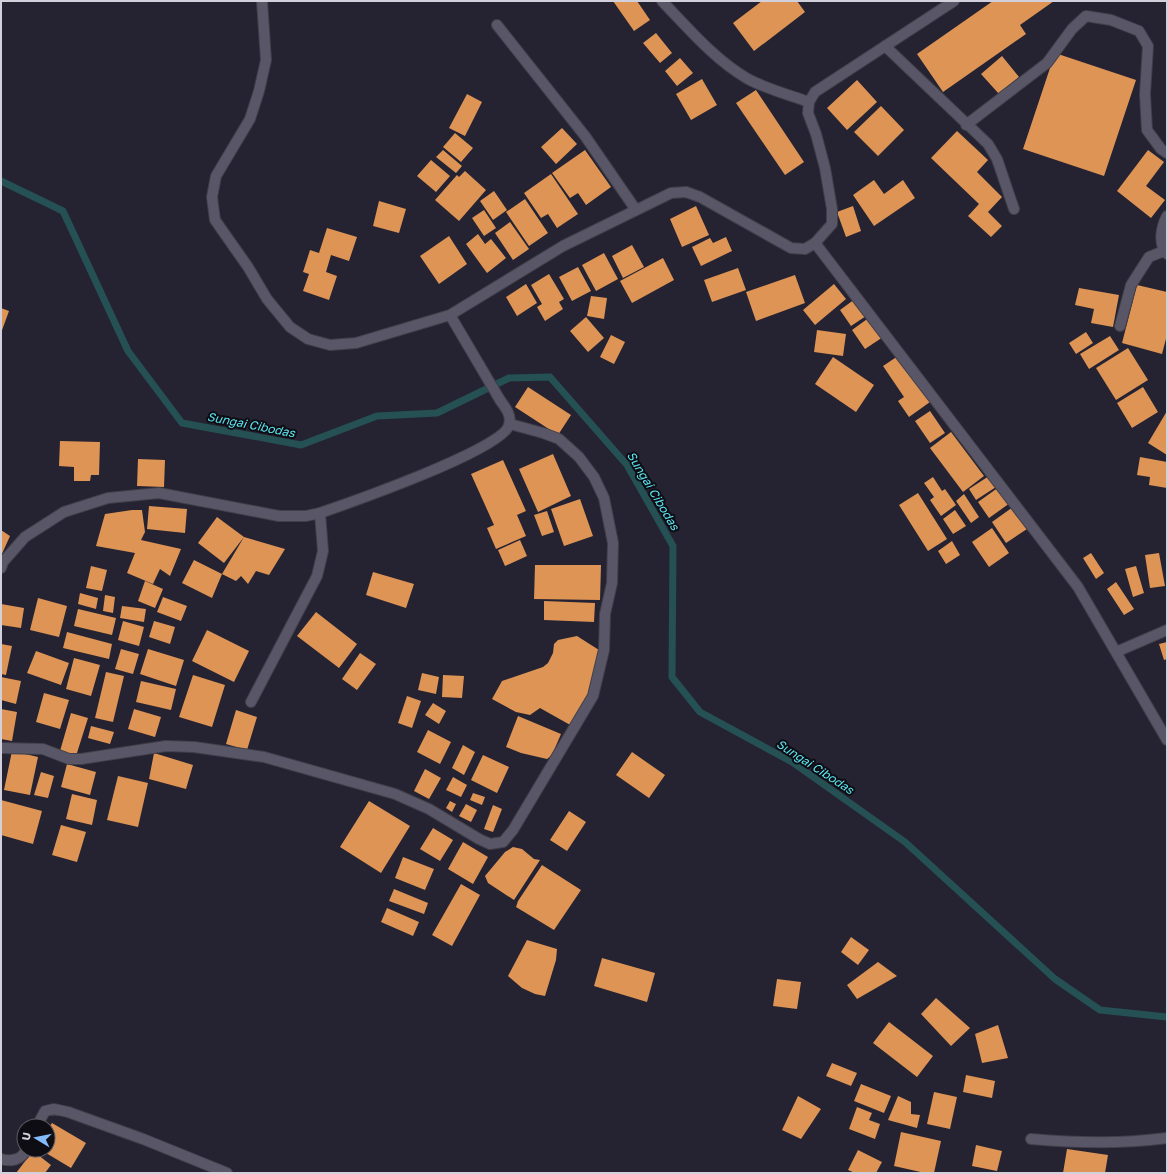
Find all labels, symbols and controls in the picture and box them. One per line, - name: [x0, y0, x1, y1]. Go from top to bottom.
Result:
- water label: Sungai Cibodas: [206, 409, 297, 440]
- water label: Sungai Cibodas: [624, 449, 683, 533]
- water label: Sungai Cibodas: [774, 736, 857, 797]
- north arrow: [16, 1118, 56, 1158]
- text: U: [19, 1131, 33, 1141]

